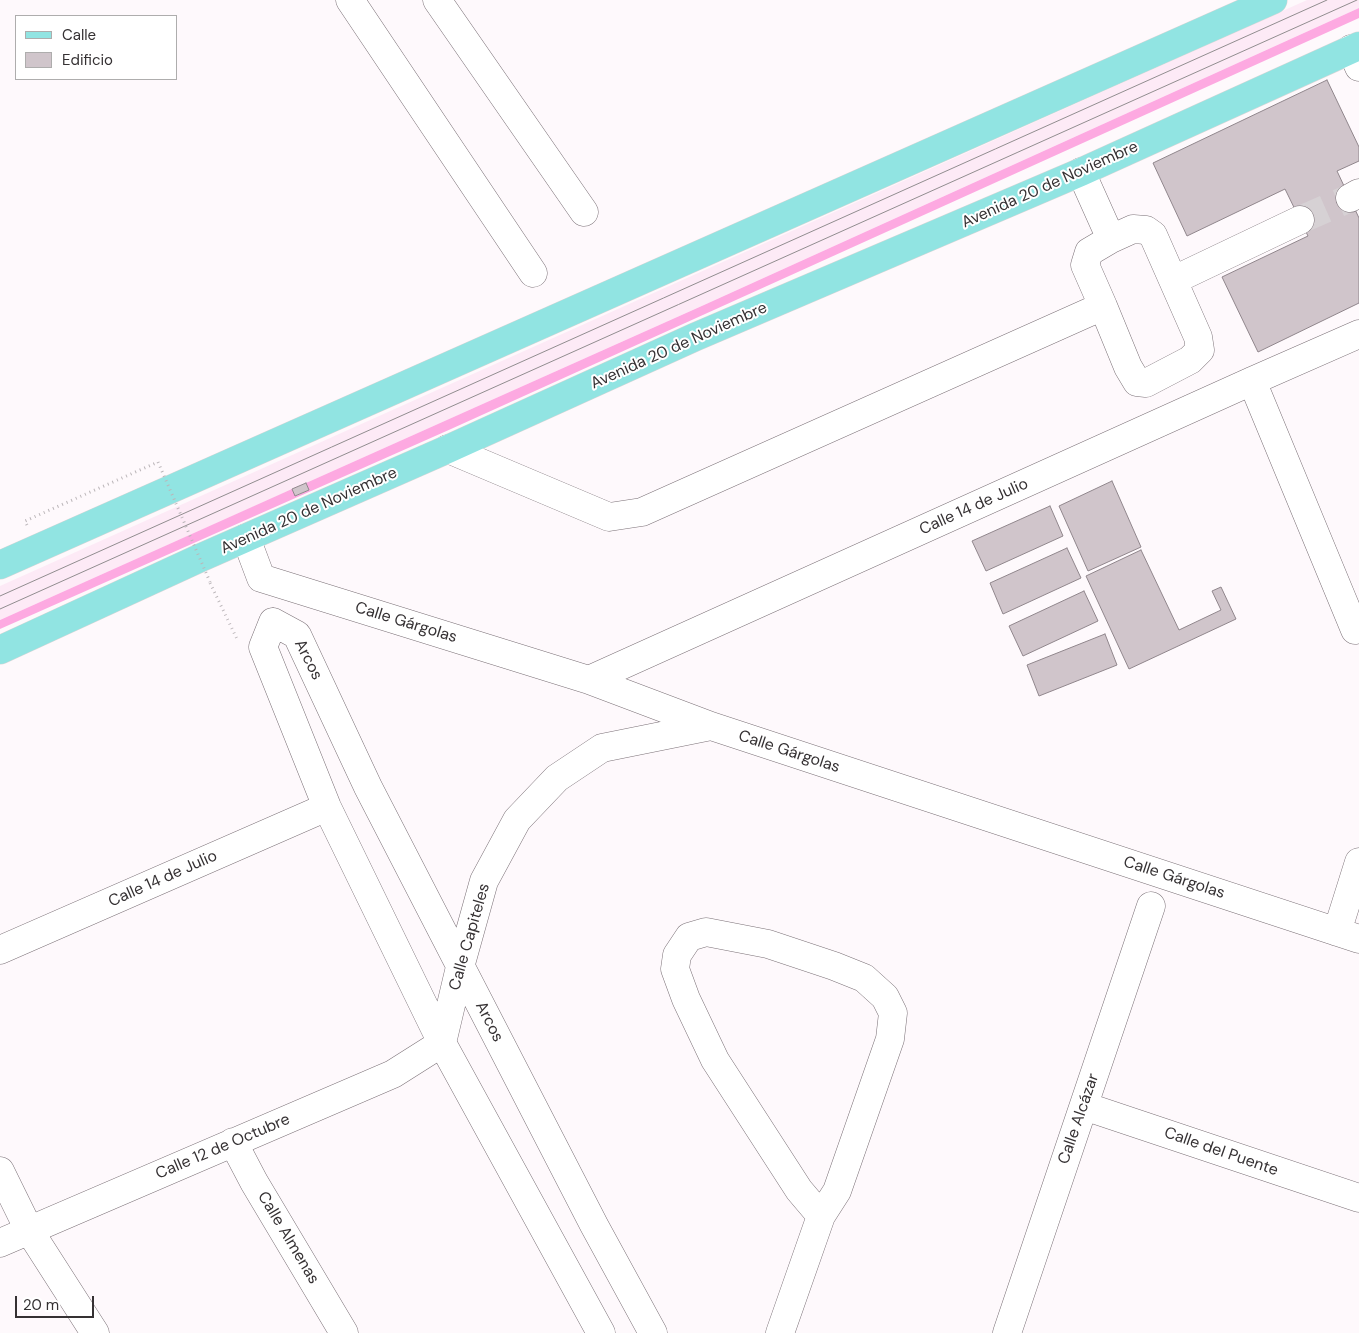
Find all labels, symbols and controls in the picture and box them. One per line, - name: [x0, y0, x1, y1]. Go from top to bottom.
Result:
- legend: [15, 15, 178, 80]
- text: Calle: [62, 25, 96, 45]
- text: Edificio: [62, 50, 113, 70]
- street label: Avenida 20 de Noviembre: [959, 137, 1141, 233]
- street label: Avenida 20 de Noviembre: [588, 298, 770, 394]
- street label: Avenida 20 de Noviembre: [218, 463, 400, 559]
- street label: Calle 14 de Julio: [917, 474, 1031, 540]
- street label: Calle Gárgolas: [353, 598, 459, 648]
- street label: Arcos: [290, 637, 326, 683]
- street label: Calle Gárgolas: [736, 727, 842, 777]
- street label: Calle 14 de Julio: [106, 846, 220, 912]
- street label: Calle Gárgolas: [1121, 853, 1227, 903]
- street label: Calle Capiteles: [446, 881, 494, 993]
- street label: Arcos: [471, 999, 507, 1045]
- street label: Calle Alcázar: [1055, 1071, 1103, 1167]
- street label: Calle 12 de Octubre: [153, 1110, 293, 1184]
- street label: Calle del Puente: [1161, 1123, 1281, 1181]
- street label: Calle Almenas: [253, 1188, 323, 1288]
- scale bar: [18, 1286, 96, 1318]
- text: 20 m: [23, 1295, 59, 1315]

